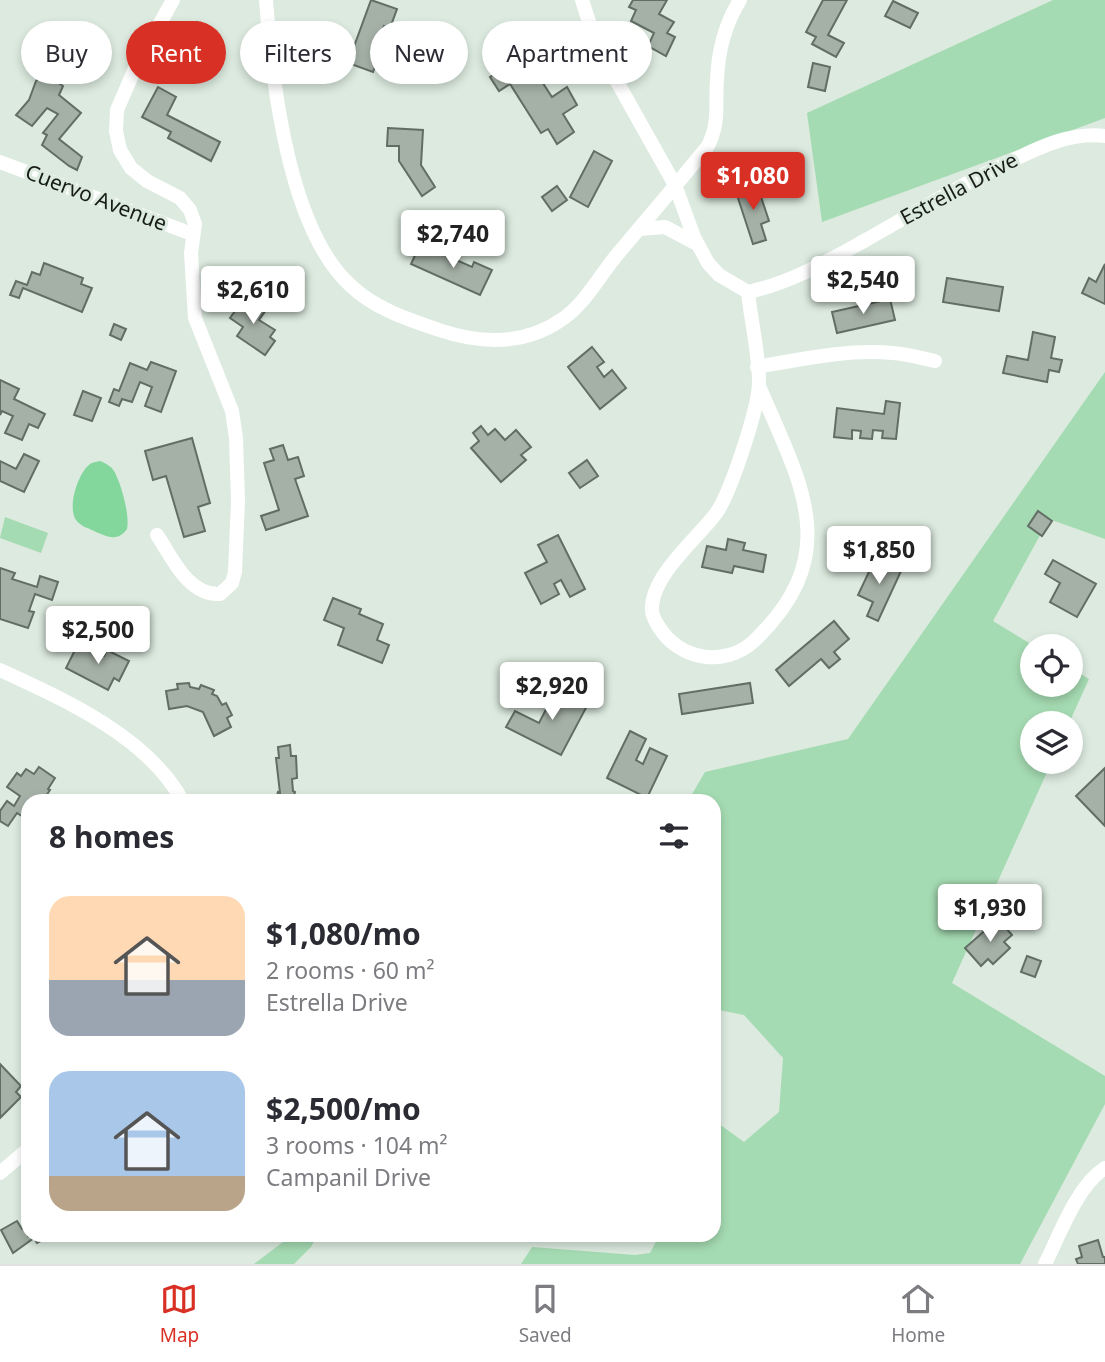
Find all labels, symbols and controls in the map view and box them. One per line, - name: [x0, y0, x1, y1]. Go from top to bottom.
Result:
- chip: Buy: [21, 21, 112, 84]
- chip: Rent: [126, 21, 226, 84]
- chip: Filters: [240, 21, 356, 84]
- chip: New: [370, 21, 468, 84]
- chip: Apartment: [482, 21, 652, 84]
- street label: Estrella Drive: [895, 145, 1022, 231]
- pin: $1,080: [696, 152, 810, 212]
- street label: Cuervo Avenue: [22, 157, 171, 237]
- text: $1,080: [717, 159, 789, 191]
- pin: $2,740: [396, 210, 510, 270]
- text: $2,740: [417, 217, 489, 249]
- pin: $2,540: [806, 256, 920, 316]
- text: $2,540: [827, 263, 899, 295]
- pin: $2,610: [196, 266, 310, 326]
- text: $2,610: [217, 273, 289, 305]
- pin: $1,850: [822, 526, 936, 586]
- text: $1,850: [843, 533, 915, 565]
- pin: $2,500: [41, 606, 155, 666]
- text: $2,500: [62, 613, 134, 645]
- map controls: [1020, 634, 1083, 774]
- button: locate: [1020, 634, 1083, 697]
- pin: $2,920: [495, 662, 609, 722]
- text: $2,920: [516, 669, 588, 701]
- button: layers: [1020, 711, 1083, 774]
- text: 8 homes: [49, 816, 174, 857]
- icon: filters: [655, 817, 693, 855]
- pin: $1,930: [933, 884, 1047, 944]
- text: $1,930: [954, 891, 1026, 923]
- text: $1,080/mo: [266, 913, 421, 954]
- icon: home: [105, 924, 189, 1008]
- text: 2 rooms · 60 m²: [266, 954, 435, 986]
- text: Estrella Drive: [266, 986, 408, 1018]
- text: $2,500/mo: [266, 1088, 421, 1129]
- icon: home: [105, 1099, 189, 1183]
- text: 3 rooms · 104 m²: [266, 1129, 448, 1161]
- text: Campanil Drive: [266, 1161, 431, 1193]
- tab: Map: [160, 1280, 199, 1348]
- tab: Saved: [519, 1280, 572, 1348]
- tab: Home: [891, 1280, 945, 1348]

